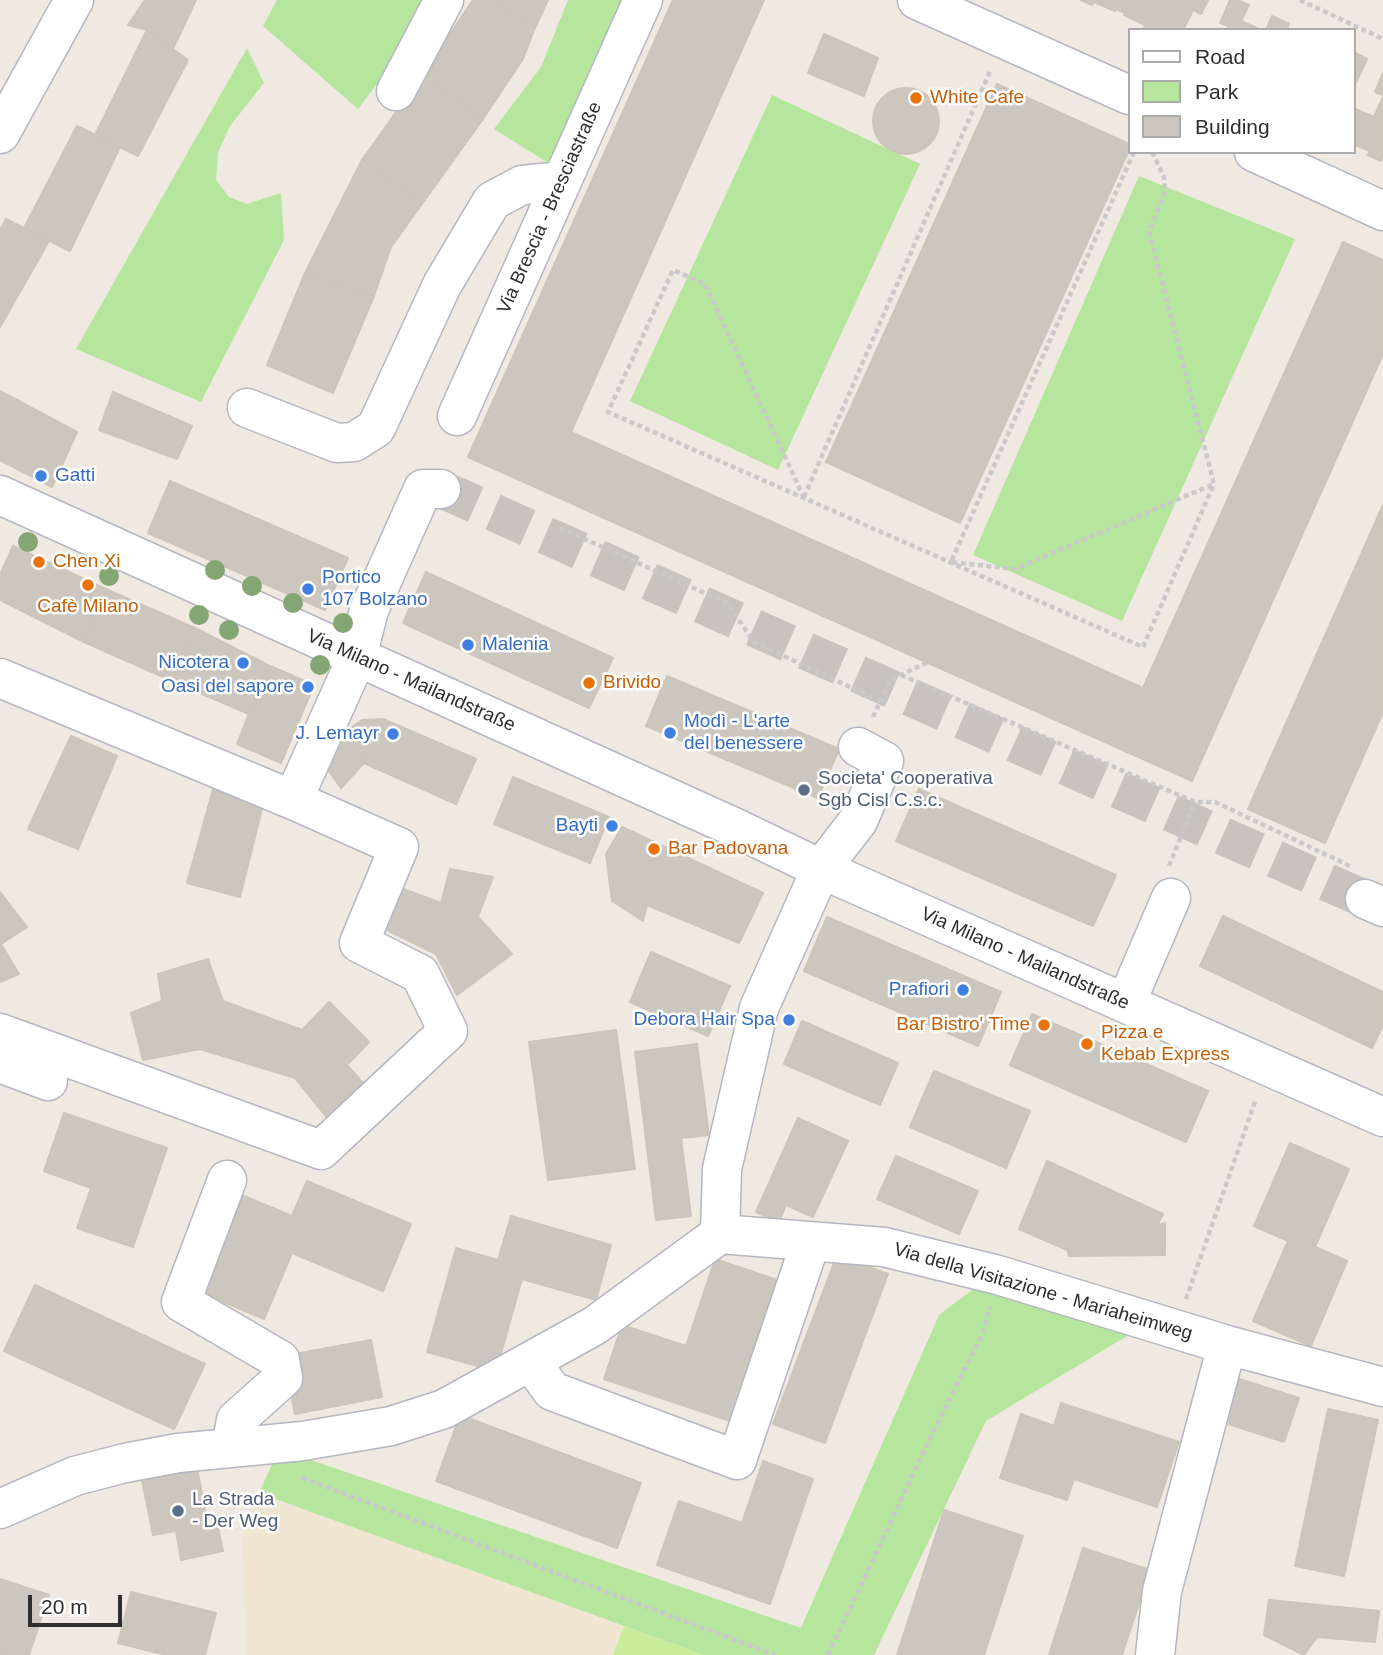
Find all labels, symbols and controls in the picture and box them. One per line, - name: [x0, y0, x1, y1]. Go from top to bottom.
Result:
- legend: [1128, 28, 1355, 154]
- text: Road: [1195, 45, 1245, 68]
- text: Park: [1195, 80, 1238, 103]
- place label: White Cafe: [930, 87, 1024, 109]
- marker: White Cafe: [908, 90, 924, 106]
- street label: Via Brescia - Bresciastraße: [493, 98, 607, 318]
- text: Building: [1195, 115, 1270, 138]
- place label: Gatti: [55, 465, 95, 487]
- marker: Gatti: [33, 468, 49, 484]
- place label: Chen Xi: [53, 551, 121, 573]
- marker: Chen Xi: [31, 554, 47, 570]
- place label: Portico 107 Bolzano: [322, 567, 428, 611]
- marker: Cafè Milano: [80, 577, 96, 593]
- marker: Portico 107 Bolzano: [300, 581, 316, 597]
- place label: Cafè Milano: [37, 596, 139, 618]
- street label: Via Milano - Mailandstraße: [303, 625, 519, 737]
- place label: Malenia: [482, 634, 549, 656]
- marker: Malenia: [460, 637, 476, 653]
- place label: Nicotera: [158, 652, 229, 674]
- marker: Nicotera: [235, 655, 251, 671]
- place label: Brivido: [603, 672, 661, 694]
- marker: Brivido: [581, 675, 597, 691]
- place label: Oasi del sapore: [161, 676, 294, 698]
- marker: Oasi del sapore: [300, 679, 316, 695]
- place label: Modì - L'arte del benessere: [684, 711, 803, 755]
- place label: J. Lemayr: [296, 723, 379, 745]
- marker: Modì - L'arte del benessere: [662, 725, 678, 741]
- marker: J. Lemayr: [385, 726, 401, 742]
- place label: Societa' Cooperativa Sgb Cisl C.s.c.: [818, 768, 993, 812]
- marker: Societa' Cooperativa Sgb Cisl C.s.c.: [796, 782, 812, 798]
- place label: Bayti: [556, 815, 598, 837]
- marker: Bayti: [604, 818, 620, 834]
- place label: Bar Padovana: [668, 838, 788, 860]
- marker: Bar Padovana: [646, 841, 662, 857]
- street label: Via Milano - Mailandstraße: [917, 903, 1133, 1015]
- place label: Prafiori: [889, 979, 949, 1001]
- marker: Prafiori: [955, 982, 971, 998]
- place label: Debora Hair Spa: [633, 1009, 775, 1031]
- marker: Debora Hair Spa: [781, 1012, 797, 1028]
- place label: Bar Bistro' Time: [896, 1014, 1030, 1036]
- marker: Bar Bistro' Time: [1036, 1017, 1052, 1033]
- place label: Pizza e Kebab Express: [1101, 1022, 1230, 1066]
- marker: Pizza e Kebab Express: [1079, 1036, 1095, 1052]
- street label: Via della Visitazione - Mariaheimweg: [891, 1238, 1195, 1346]
- place label: La Strada - Der Weg: [192, 1489, 278, 1533]
- marker: La Strada - Der Weg: [170, 1503, 186, 1519]
- scale bar: [32, 1582, 126, 1626]
- text: 20 m: [41, 1595, 88, 1618]

